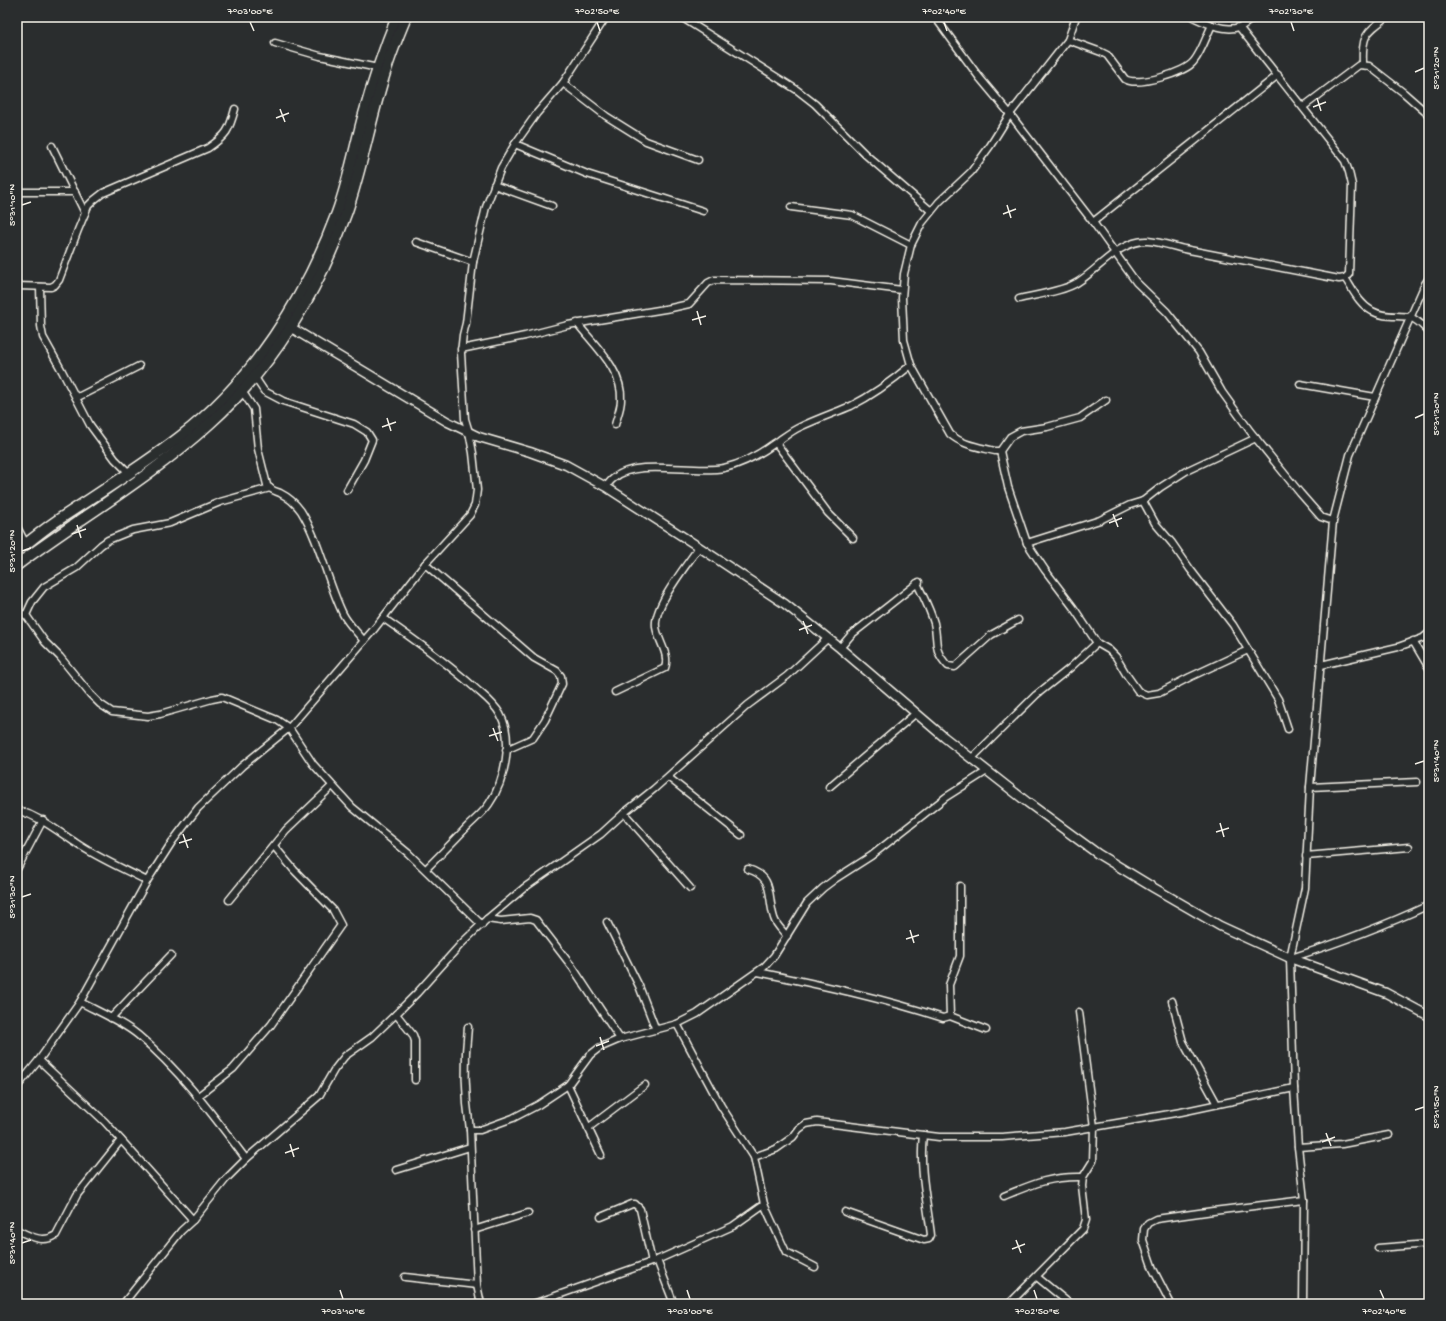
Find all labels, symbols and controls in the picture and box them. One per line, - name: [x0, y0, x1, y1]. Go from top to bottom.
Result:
- text: 7°03'00"E: [227, 6, 273, 18]
- text: 7°02'50"E: [574, 6, 620, 18]
- text: 7°02'40"E: [921, 6, 967, 18]
- text: 7°02'30"E: [1268, 6, 1314, 18]
- text: 5°31'20"N: [1431, 46, 1443, 89]
- text: 5°31'10"N: [7, 184, 19, 226]
- text: 5°31'30"N: [1431, 392, 1443, 436]
- text: 5°31'20"N: [7, 529, 19, 572]
- text: 5°31'40"N: [1431, 739, 1443, 782]
- text: 5°31'30"N: [7, 875, 19, 919]
- text: 5°31'50"N: [1431, 1085, 1443, 1129]
- text: 5°31'40"N: [7, 1221, 19, 1264]
- text: 7°03'10"E: [320, 1306, 365, 1318]
- text: 7°03'00"E: [667, 1306, 713, 1318]
- text: 7°02'50"E: [1014, 1306, 1060, 1318]
- text: 7°02'40"E: [1361, 1306, 1407, 1318]

